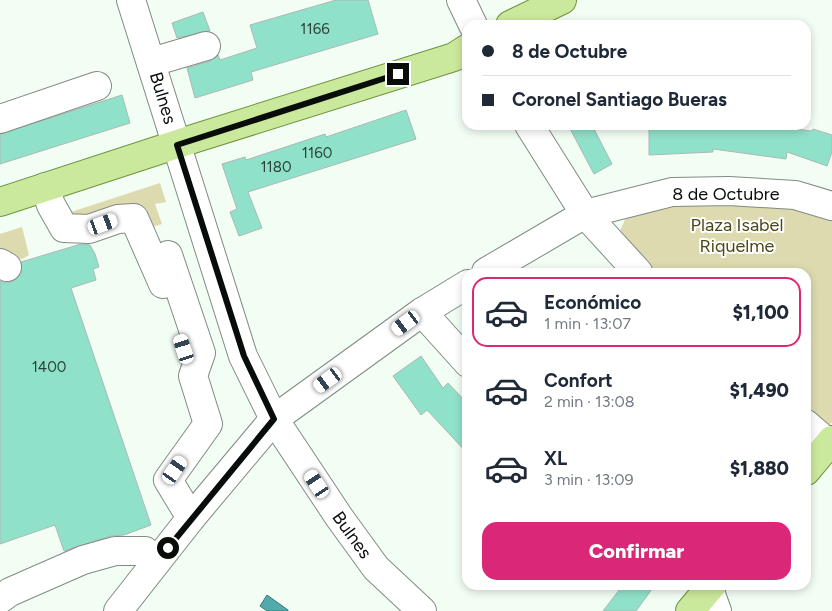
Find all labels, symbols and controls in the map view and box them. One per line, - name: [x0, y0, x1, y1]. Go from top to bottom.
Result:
- house number: 1166: [300, 20, 330, 38]
- text: 8 de Octubre: [512, 40, 627, 63]
- route end: [387, 63, 409, 85]
- street label: Bulnes: [145, 69, 181, 127]
- text: Coronel Santiago Bueras: [512, 88, 727, 111]
- house number: 1160: [302, 144, 332, 162]
- house number: 1180: [260, 158, 292, 176]
- street label: 8 de Octubre: [672, 183, 780, 205]
- car: [86, 212, 119, 236]
- park label: Plaza Isabel Riquelme: [691, 214, 783, 257]
- icon: car: [484, 290, 529, 335]
- text: Económico: [544, 291, 641, 314]
- text: $1,100: [732, 301, 789, 324]
- car: [389, 308, 422, 338]
- text: 1 min · 13:07: [544, 314, 631, 333]
- car: [172, 332, 195, 366]
- house number: 1400: [32, 358, 66, 376]
- car: [311, 365, 344, 395]
- icon: car: [484, 368, 529, 413]
- text: Confort: [544, 369, 613, 392]
- text: $1,490: [730, 379, 789, 402]
- text: 2 min · 13:08: [544, 392, 635, 411]
- icon: car: [484, 446, 529, 491]
- text: XL: [544, 447, 567, 470]
- car: [160, 453, 189, 487]
- text: $1,880: [730, 457, 789, 480]
- car: [302, 467, 331, 501]
- text: 3 min · 13:09: [544, 470, 634, 489]
- street label: Bulnes: [327, 507, 377, 563]
- button: Confirmar: [482, 522, 791, 580]
- route start: [157, 537, 179, 559]

